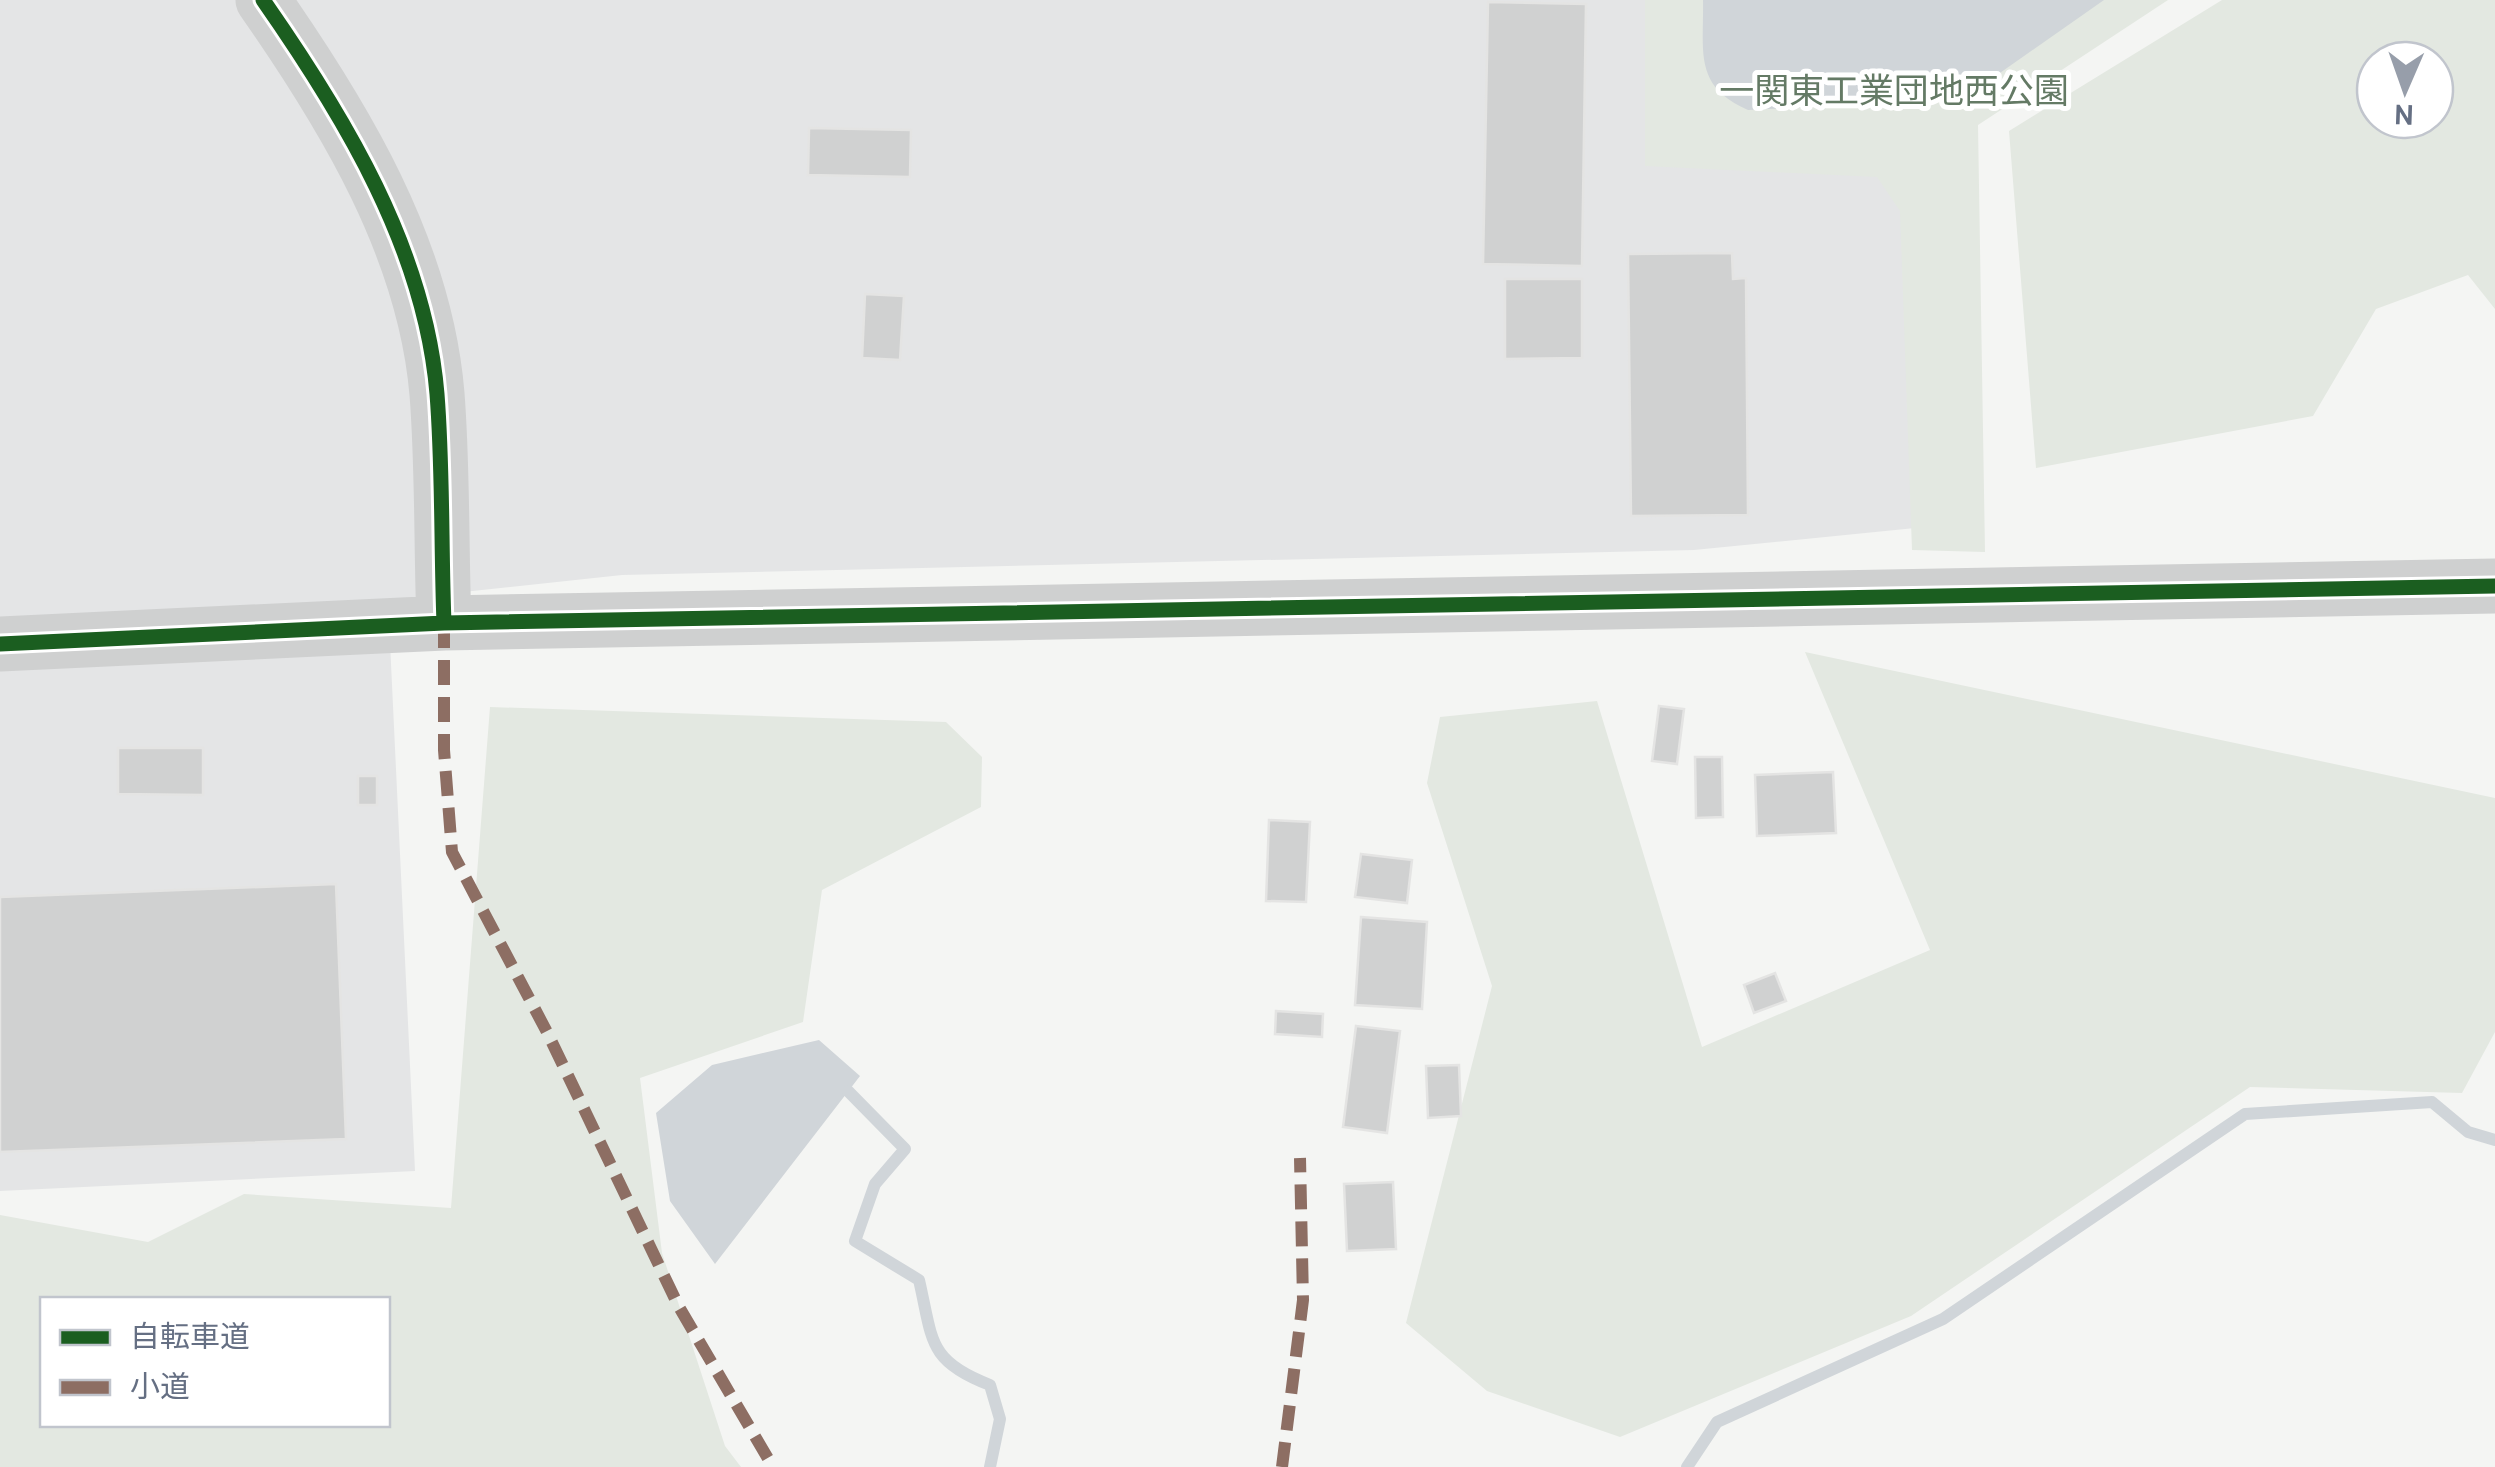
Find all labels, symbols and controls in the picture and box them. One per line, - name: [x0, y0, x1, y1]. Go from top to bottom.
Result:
- north arrow: [2355, 40, 2455, 140]
- park label: 一関東工業団地西公園: [1719, 69, 2069, 112]
- text: N: [2394, 98, 2415, 132]
- legend: [40, 1297, 390, 1427]
- text: 自転車道: [130, 1318, 250, 1355]
- text: 小道: [130, 1368, 190, 1405]

